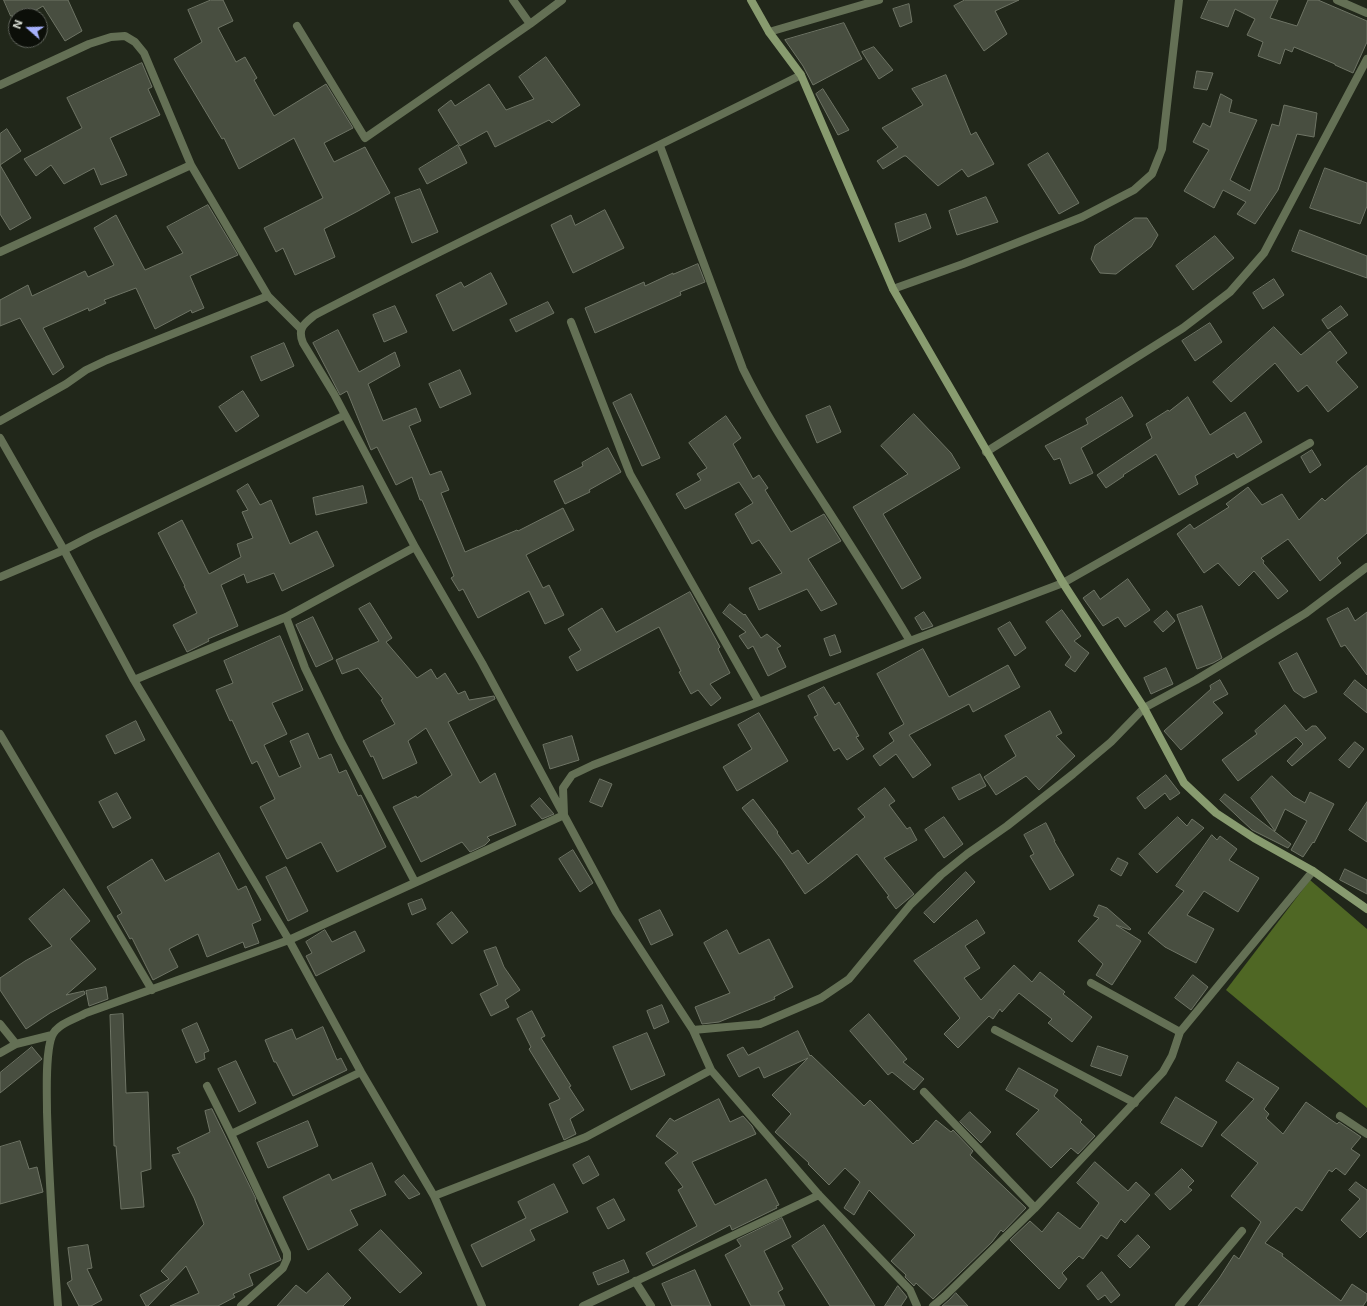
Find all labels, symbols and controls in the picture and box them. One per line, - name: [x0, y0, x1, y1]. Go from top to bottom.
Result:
- north arrow: [8, 8, 48, 48]
- text: N: [10, 18, 26, 31]

